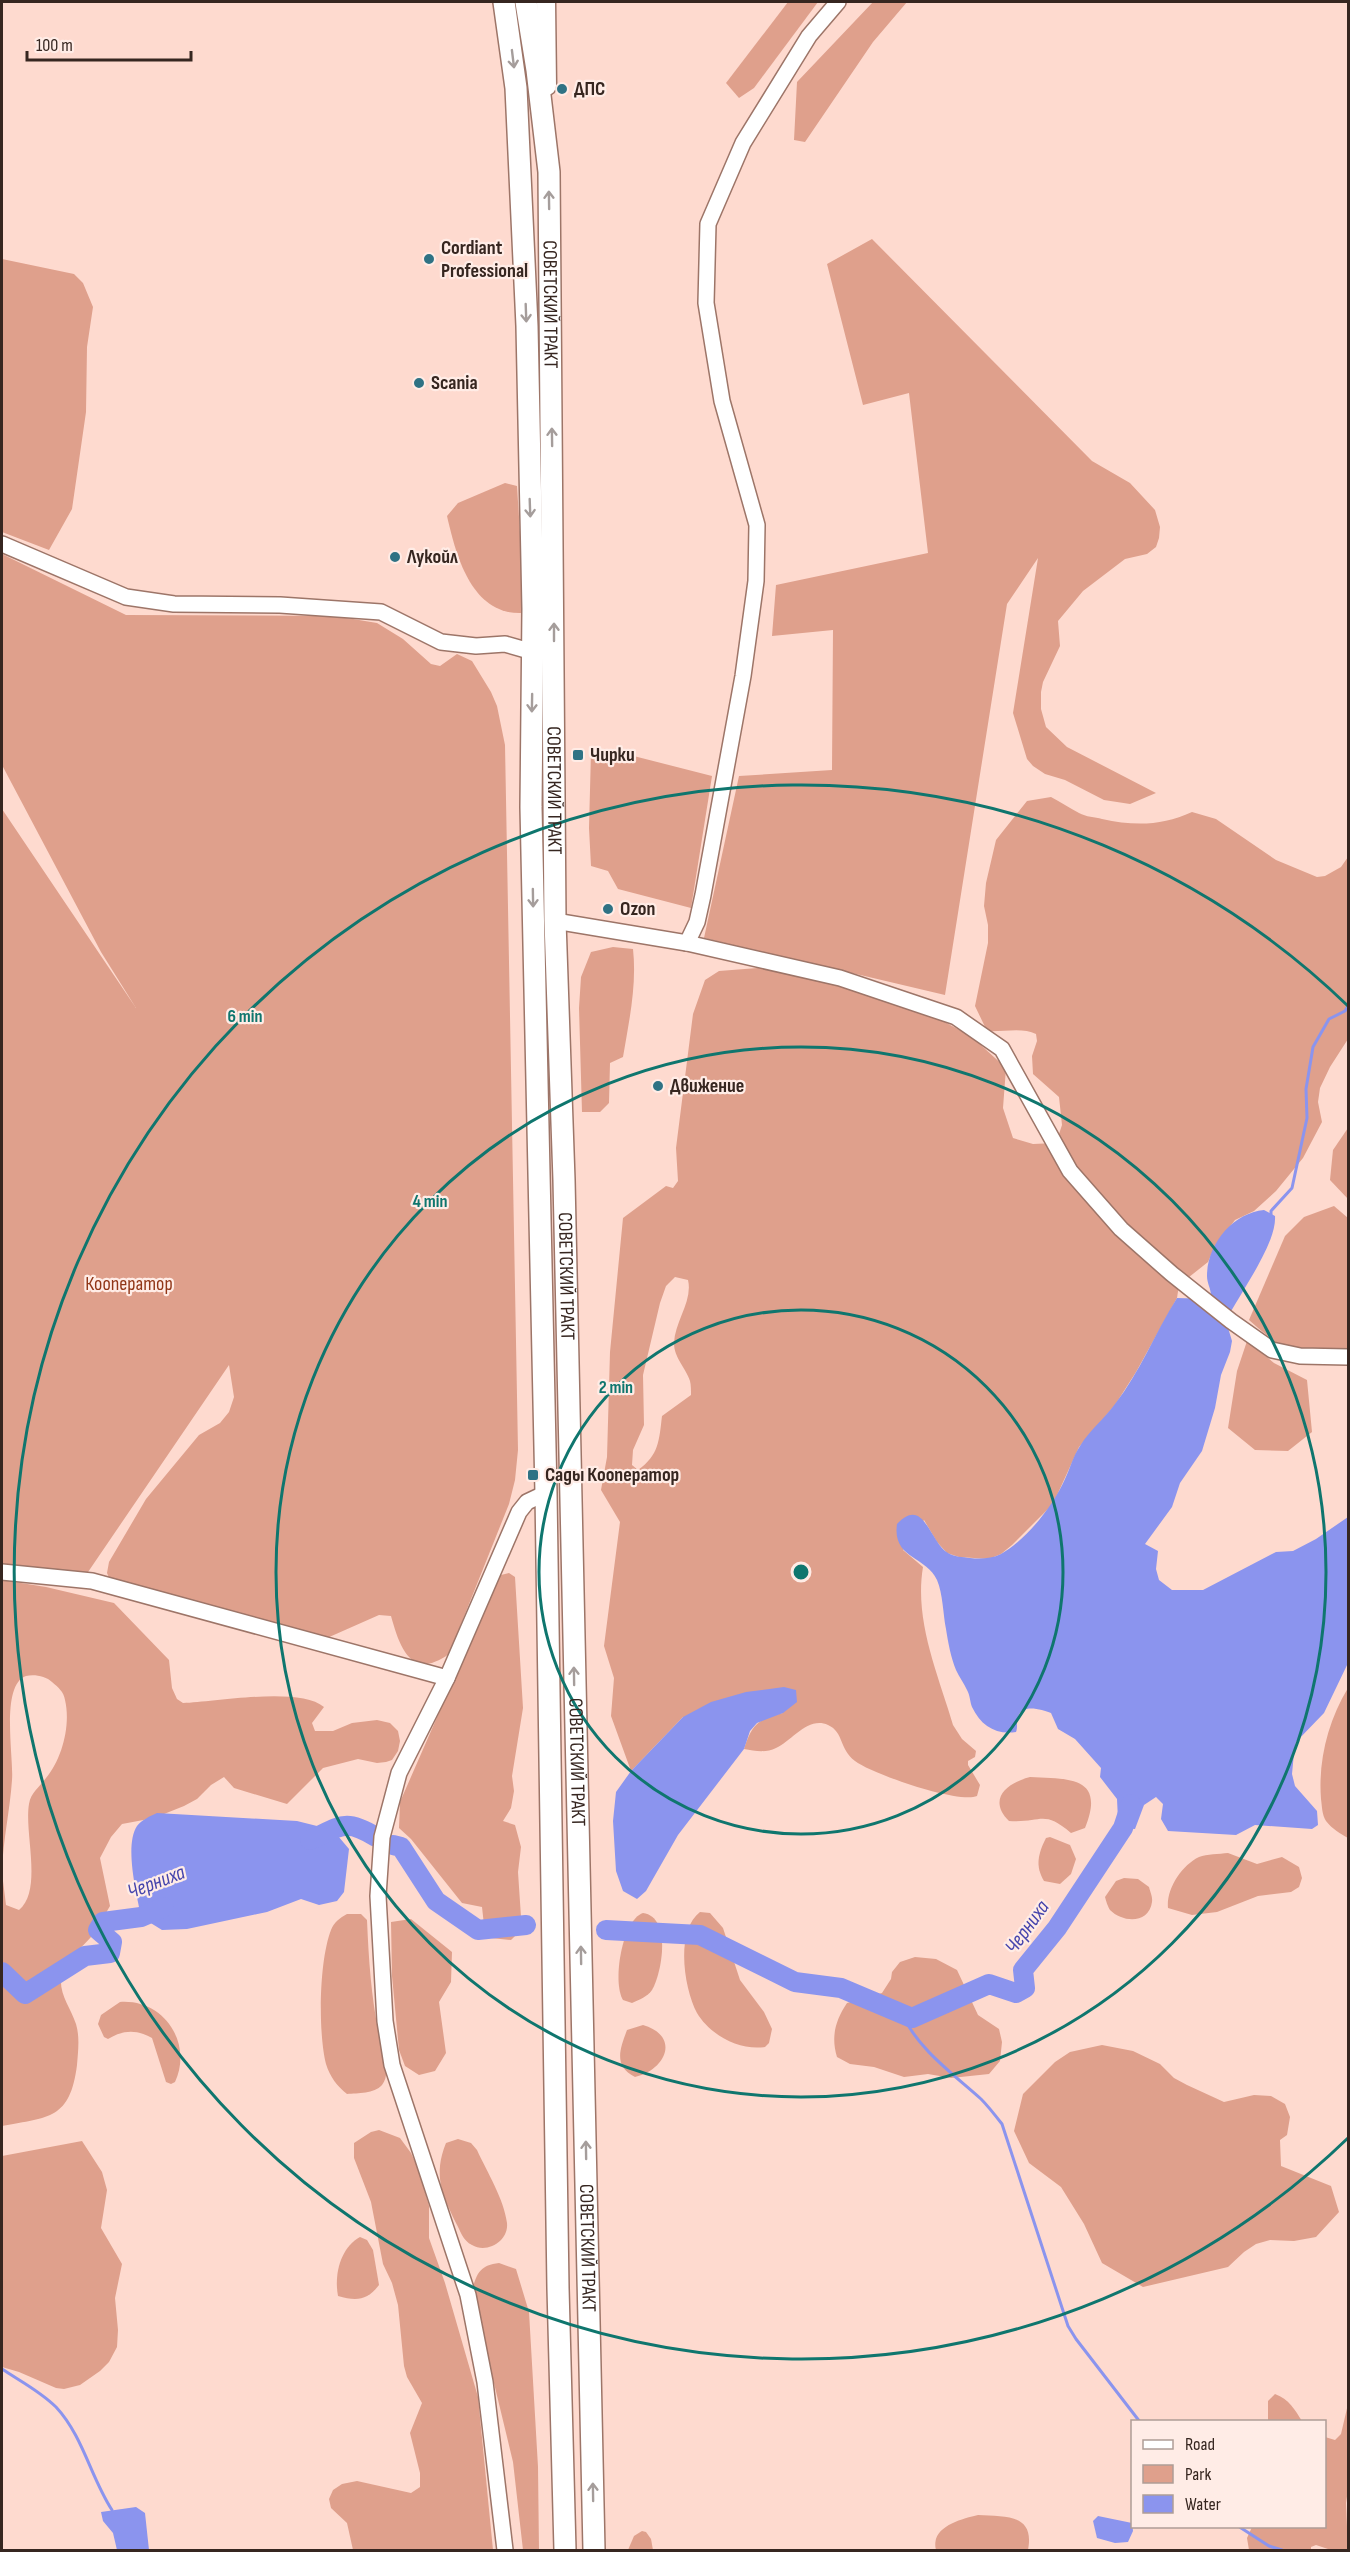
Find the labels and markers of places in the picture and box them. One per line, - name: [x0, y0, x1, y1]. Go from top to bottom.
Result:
- place label: ДПС: [574, 77, 605, 101]
- marker: ДПС: [555, 82, 569, 96]
- place label: Cordiant Professional: [441, 236, 528, 283]
- marker: Cordiant Professional: [422, 252, 436, 266]
- place label: Scania: [431, 371, 478, 395]
- marker: Scania: [412, 376, 426, 390]
- place label: Лукойл: [406, 545, 458, 569]
- marker: Лукойл: [388, 550, 402, 564]
- place label: Чирки: [590, 743, 635, 767]
- marker: Чирки: [571, 748, 585, 762]
- place label: Ozon: [620, 897, 655, 921]
- marker: Ozon: [601, 902, 615, 916]
- place label: Движение: [670, 1074, 744, 1098]
- marker: Движение: [651, 1079, 665, 1093]
- place label: Сады Кооператор: [545, 1463, 679, 1487]
- marker: Сады Кооператор: [526, 1468, 540, 1482]
- centre of rings: [791, 1562, 811, 1582]

